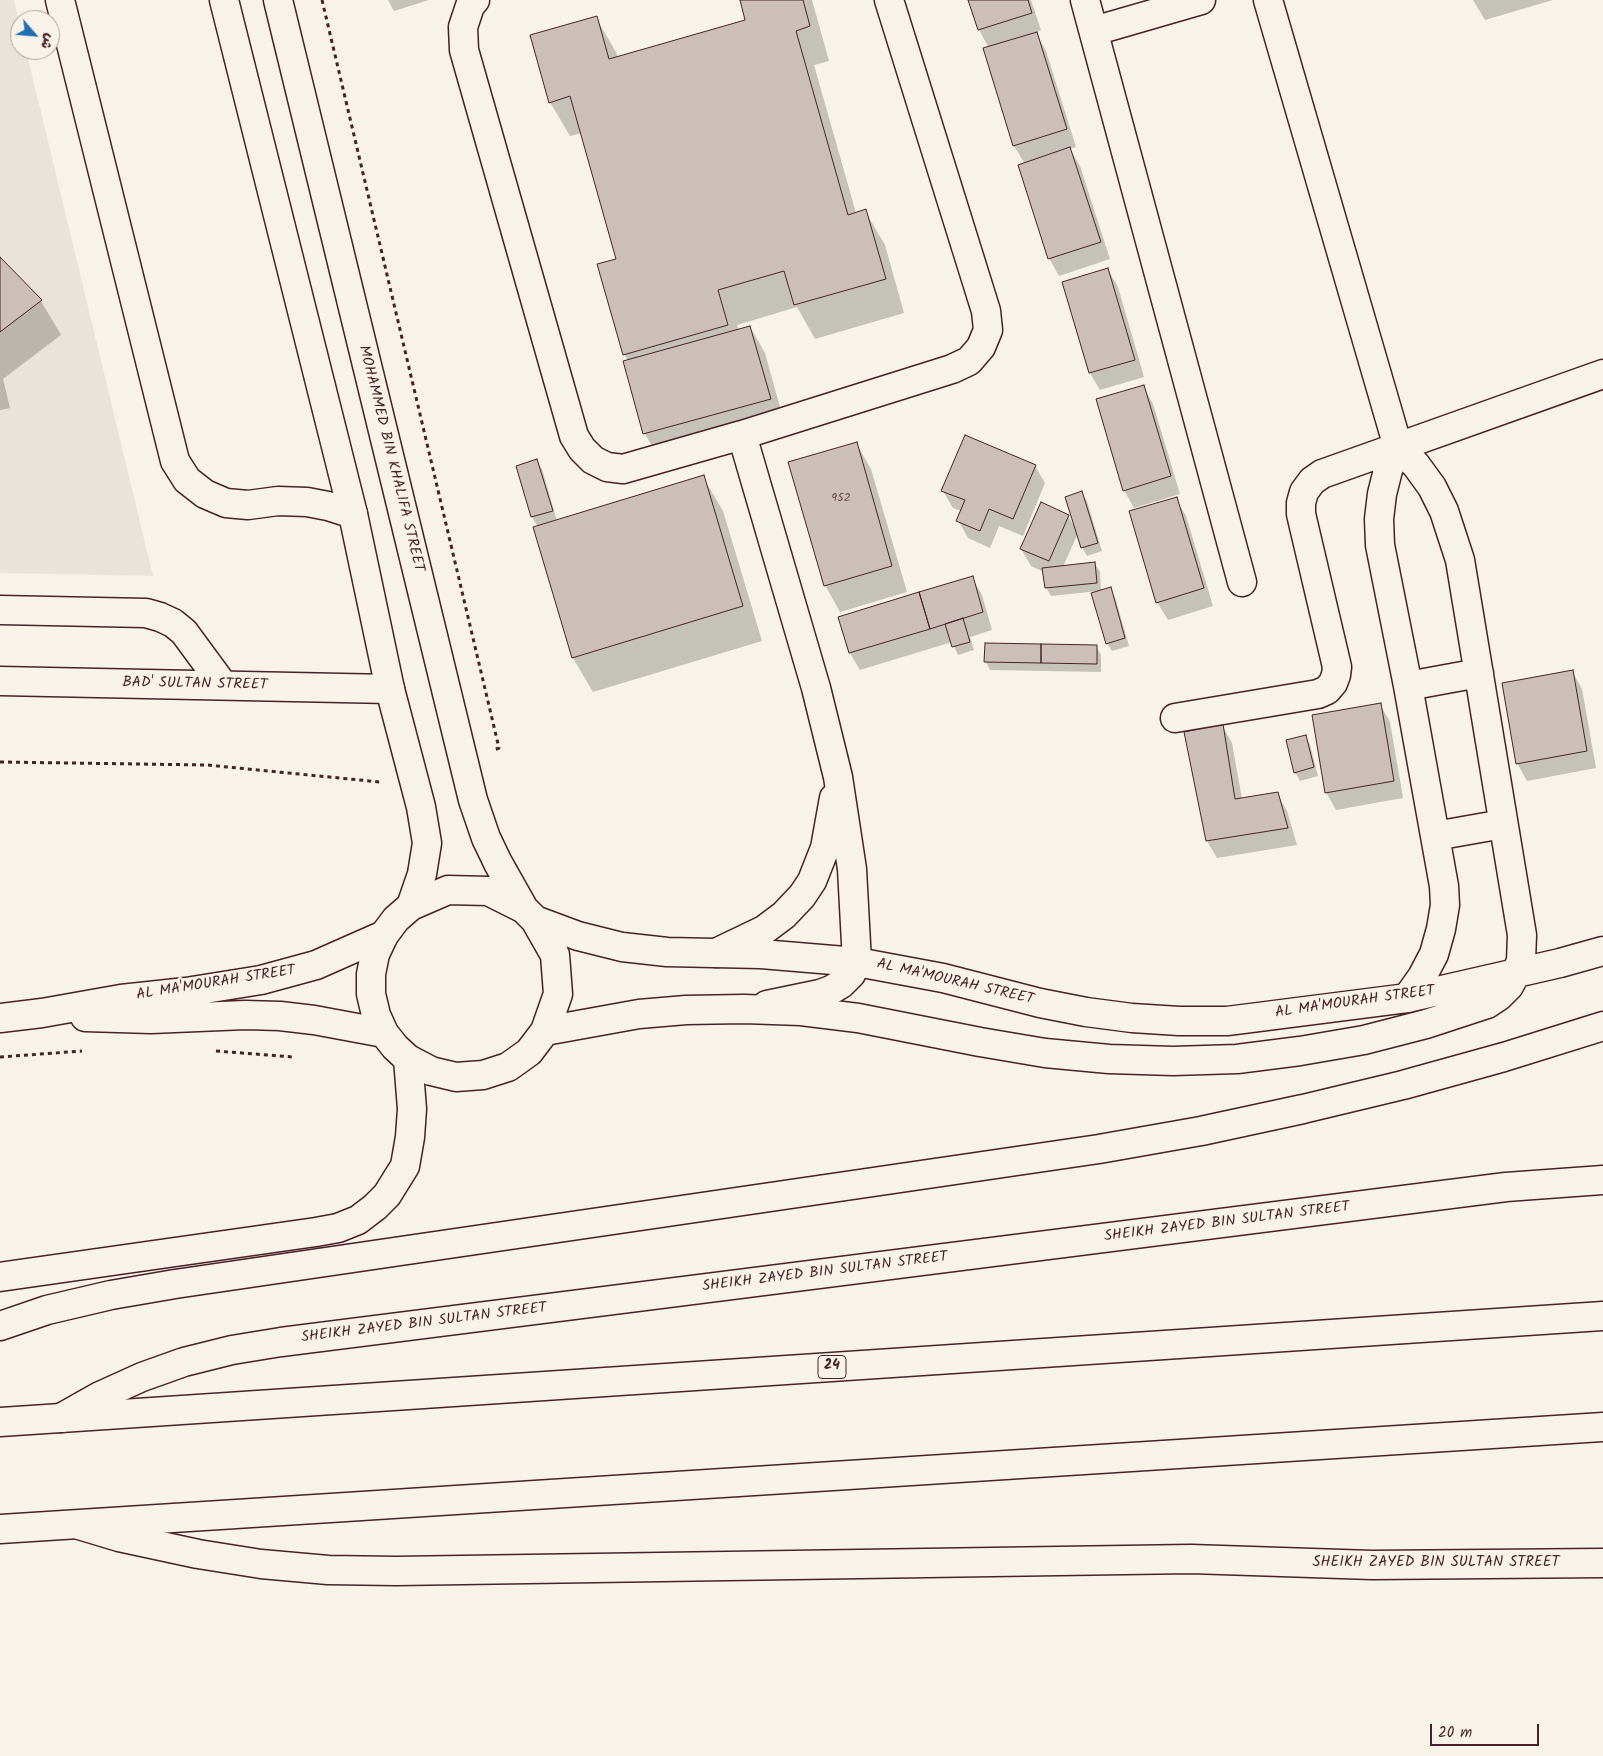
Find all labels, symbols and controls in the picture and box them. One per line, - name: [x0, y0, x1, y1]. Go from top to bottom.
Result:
- north arrow: [10, 10, 60, 60]
- text: ش: [34, 29, 61, 53]
- street label: MOHAMMED BIN KHALIFA STREET: [353, 344, 427, 574]
- house number: 952: [831, 492, 851, 506]
- street label: BAD' SULTAN STREET: [122, 675, 268, 695]
- street label: AL MA'MOURAH STREET: [875, 956, 1035, 1010]
- street label: AL MA'MOURAH STREET: [135, 963, 297, 1005]
- street label: AL MA'MOURAH STREET: [1274, 983, 1436, 1023]
- street label: SHEIKH ZAYED BIN SULTAN STREET: [1103, 1199, 1351, 1247]
- street label: SHEIKH ZAYED BIN SULTAN STREET: [701, 1249, 949, 1297]
- street label: SHEIKH ZAYED BIN SULTAN STREET: [300, 1300, 548, 1348]
- road number: 24: [818, 1355, 846, 1378]
- street label: SHEIKH ZAYED BIN SULTAN STREET: [1312, 1554, 1560, 1572]
- scale bar: [1433, 1714, 1542, 1746]
- text: 20 m: [1438, 1721, 1472, 1745]

